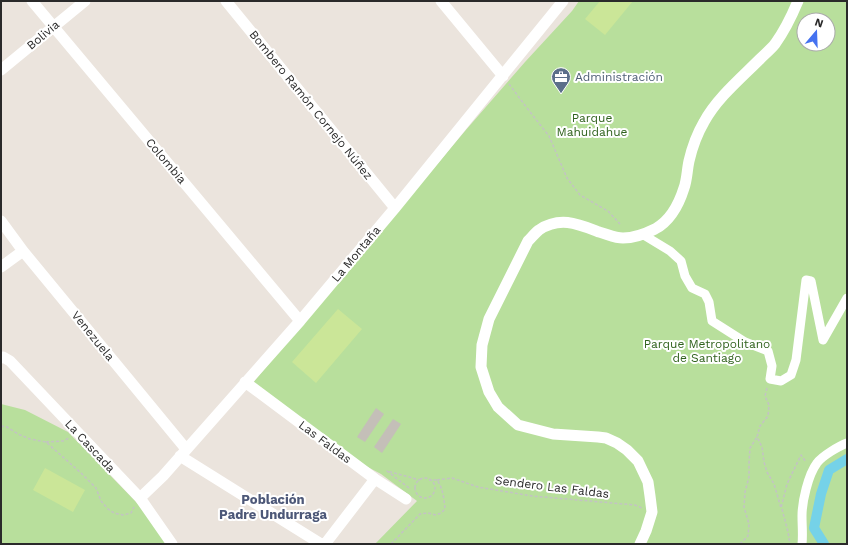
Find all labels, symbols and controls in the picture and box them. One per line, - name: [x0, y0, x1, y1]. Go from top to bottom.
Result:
- north arrow: [796, 12, 836, 52]
- text: N: [813, 16, 825, 30]
- street label: Bolivia: [24, 17, 62, 53]
- street label: Bombero Ramón Cornejo Núñez: [246, 28, 376, 182]
- office icon: Administración: [550, 66, 572, 94]
- place label: Administración: [575, 70, 663, 84]
- park label: Parque Mahuidahue: [556, 111, 628, 139]
- street label: Colombia: [143, 135, 189, 187]
- street label: La Montaña: [329, 223, 384, 285]
- street label: Venezuela: [69, 308, 117, 364]
- park label: Parque Metropolitano de Santiago: [644, 337, 770, 365]
- street label: La Cascada: [62, 417, 118, 475]
- street label: Las Faldas: [296, 418, 354, 466]
- street label: Sendero Las Faldas: [494, 473, 610, 501]
- district label: Población Padre Undurraga: [219, 492, 327, 522]

